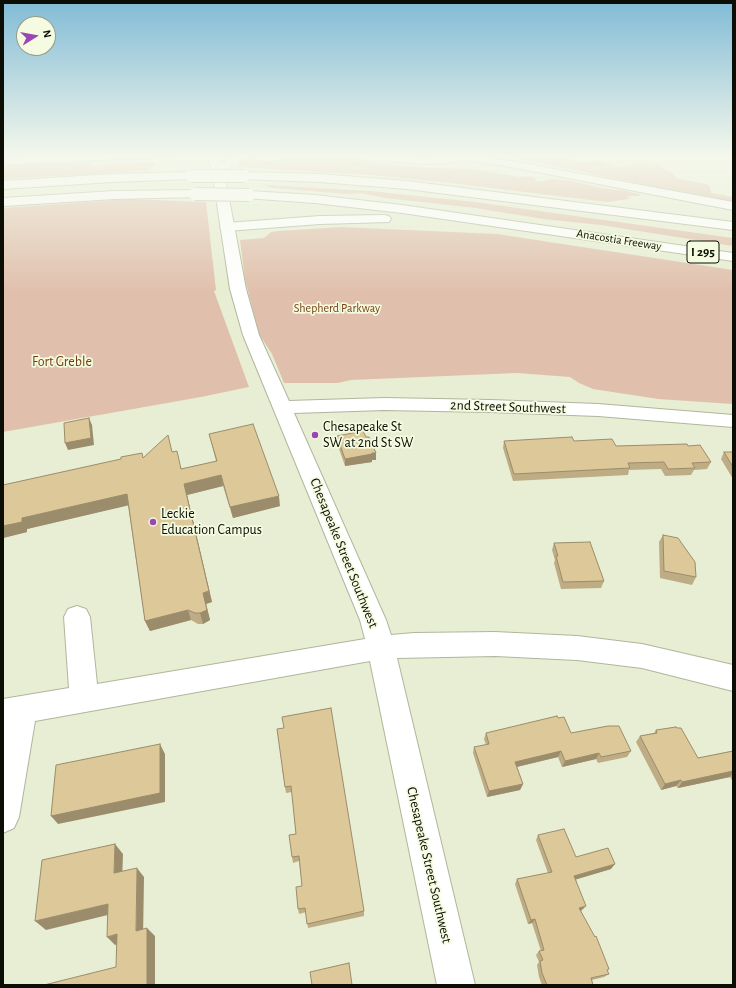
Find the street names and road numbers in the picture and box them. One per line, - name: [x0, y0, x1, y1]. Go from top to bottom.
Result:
- street label: Anacostia Freeway: [575, 226, 663, 254]
- road number: I 295: [687, 241, 719, 263]
- street label: 2nd Street Southwest: [450, 397, 566, 417]
- street label: Chesapeake Street Southwest: [306, 476, 382, 630]
- street label: Chesapeake Street Southwest: [403, 785, 455, 945]

